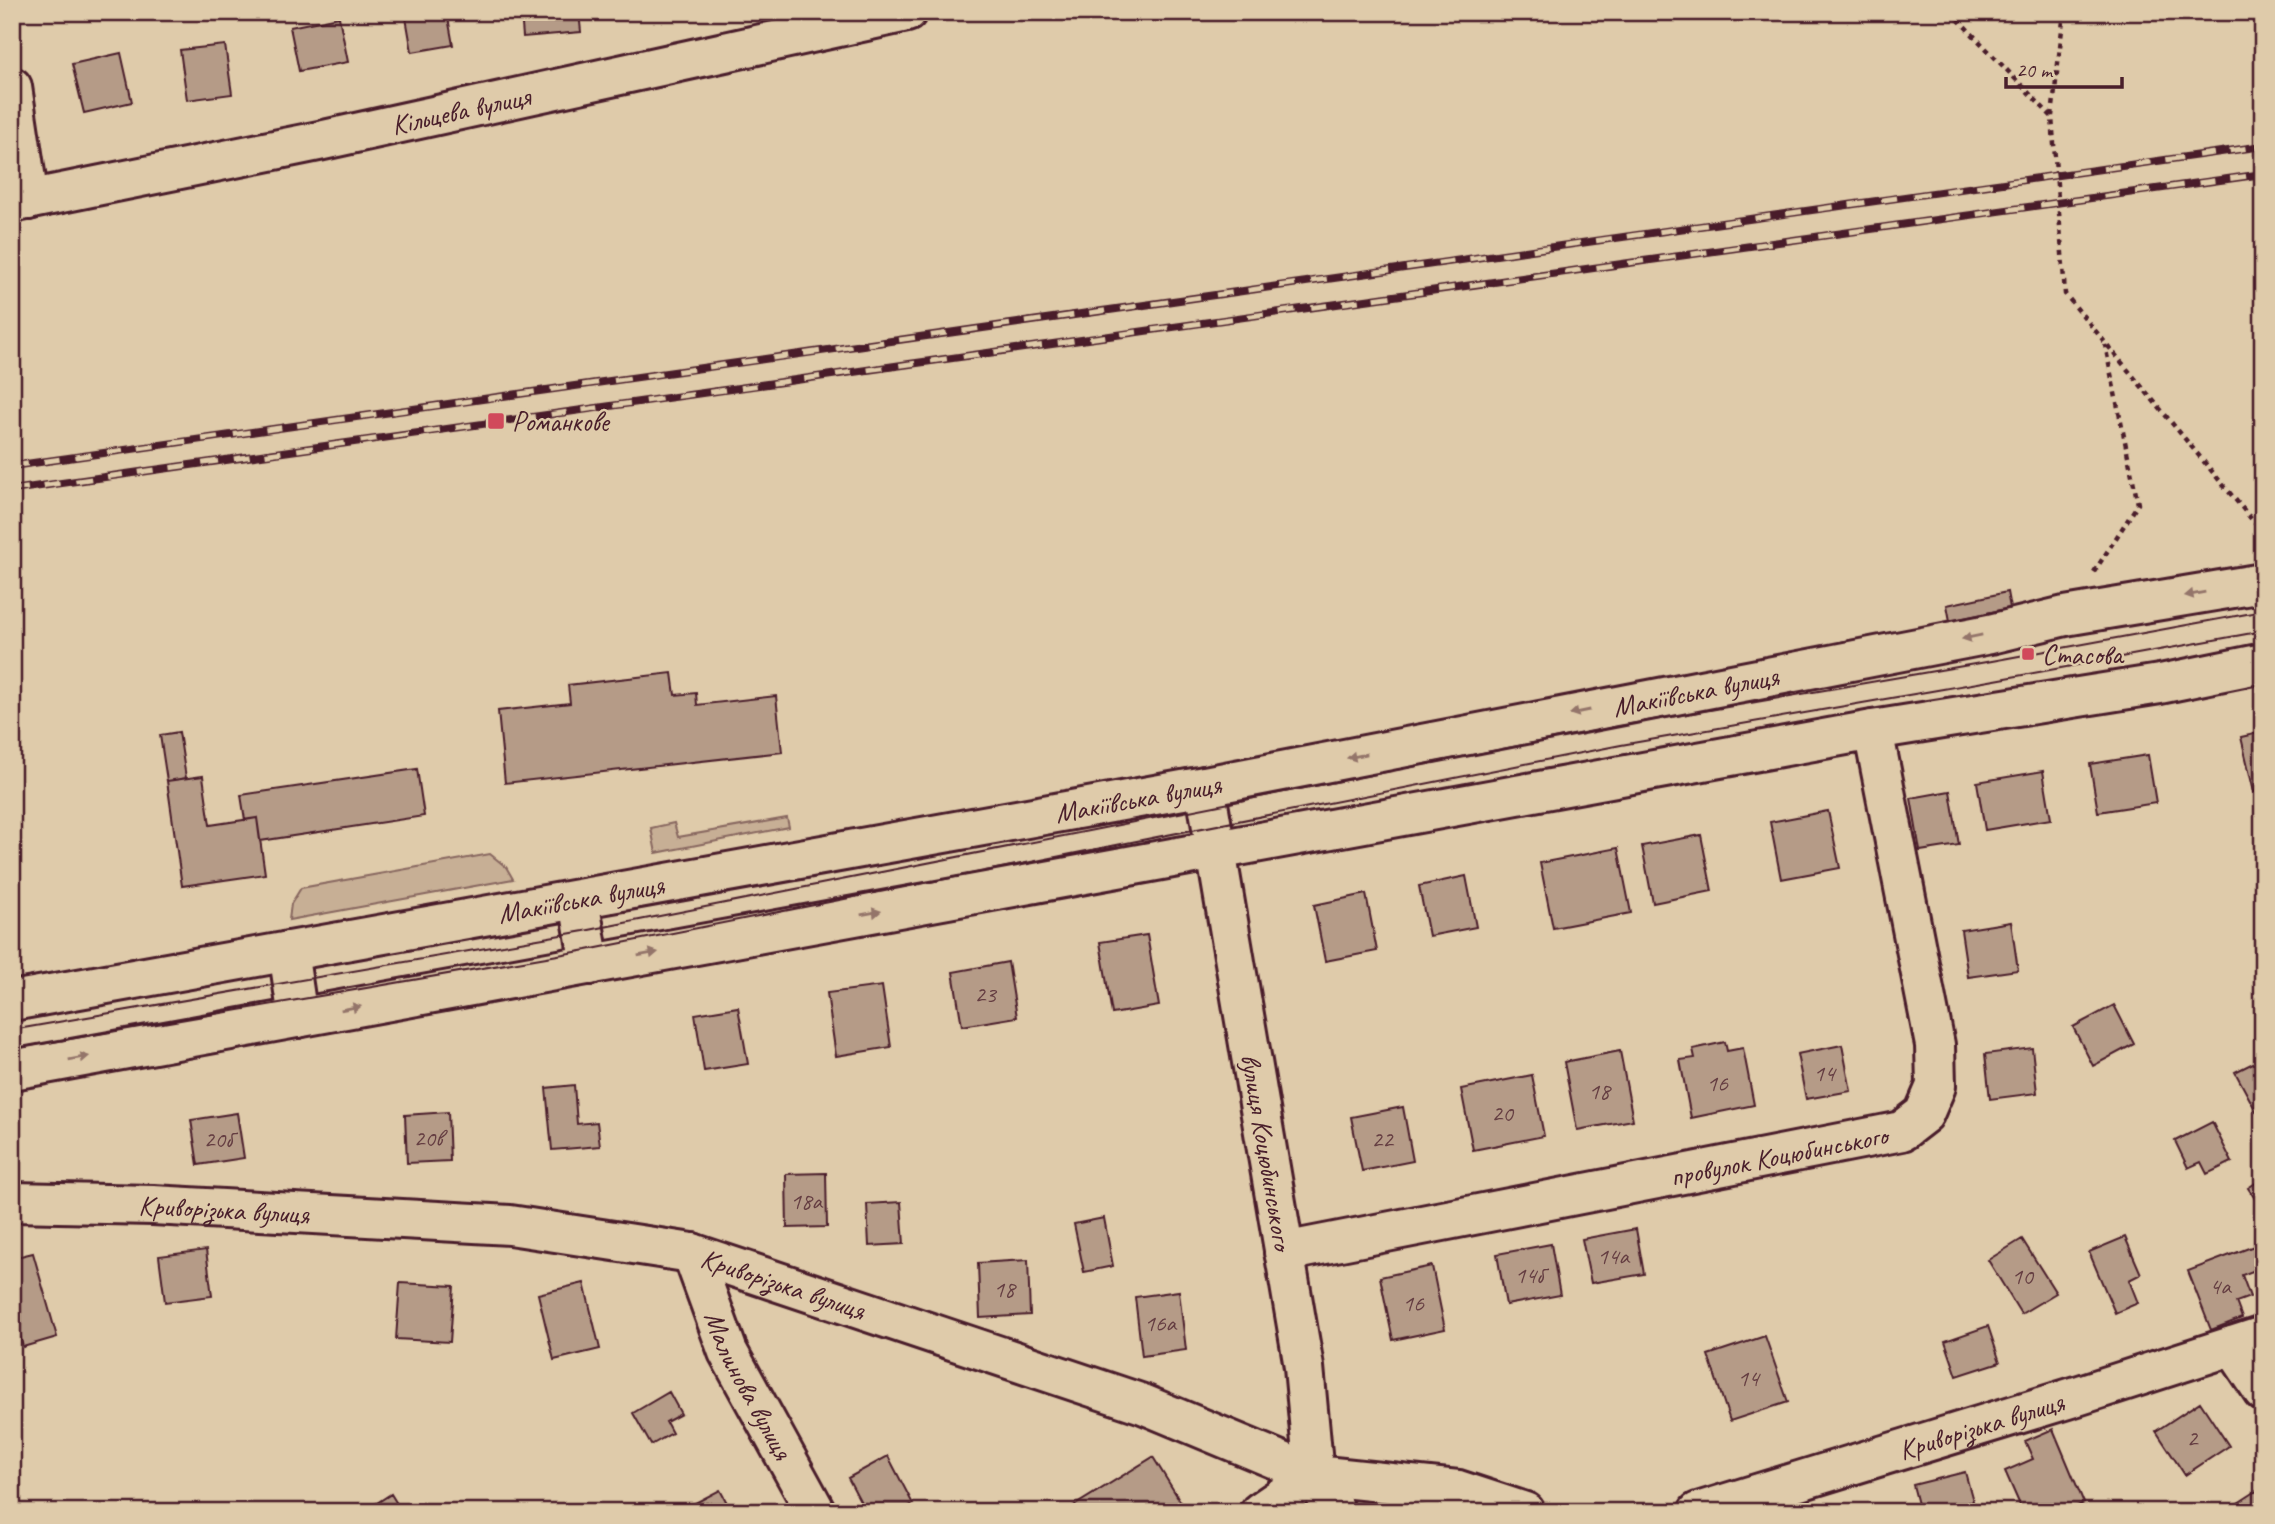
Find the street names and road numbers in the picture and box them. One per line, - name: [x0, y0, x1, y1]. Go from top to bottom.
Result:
- street label: Кільцева вулиця: [388, 77, 535, 142]
- street label: Макіївська вулиця: [1610, 658, 1782, 724]
- street label: Макіївська вулиця: [1052, 766, 1225, 830]
- street label: Макіївська вулиця: [495, 866, 667, 931]
- street label: вулиця Коцюбинського: [1233, 1051, 1302, 1256]
- street label: провулок Коцюбинського: [1667, 1116, 1893, 1194]
- street label: Криворізька вулиця: [138, 1187, 311, 1231]
- street label: Криворізька вулиця: [697, 1240, 871, 1328]
- street label: Малинова вулиця: [697, 1306, 801, 1466]
- street label: Криворізька вулиця: [1894, 1383, 2069, 1467]

